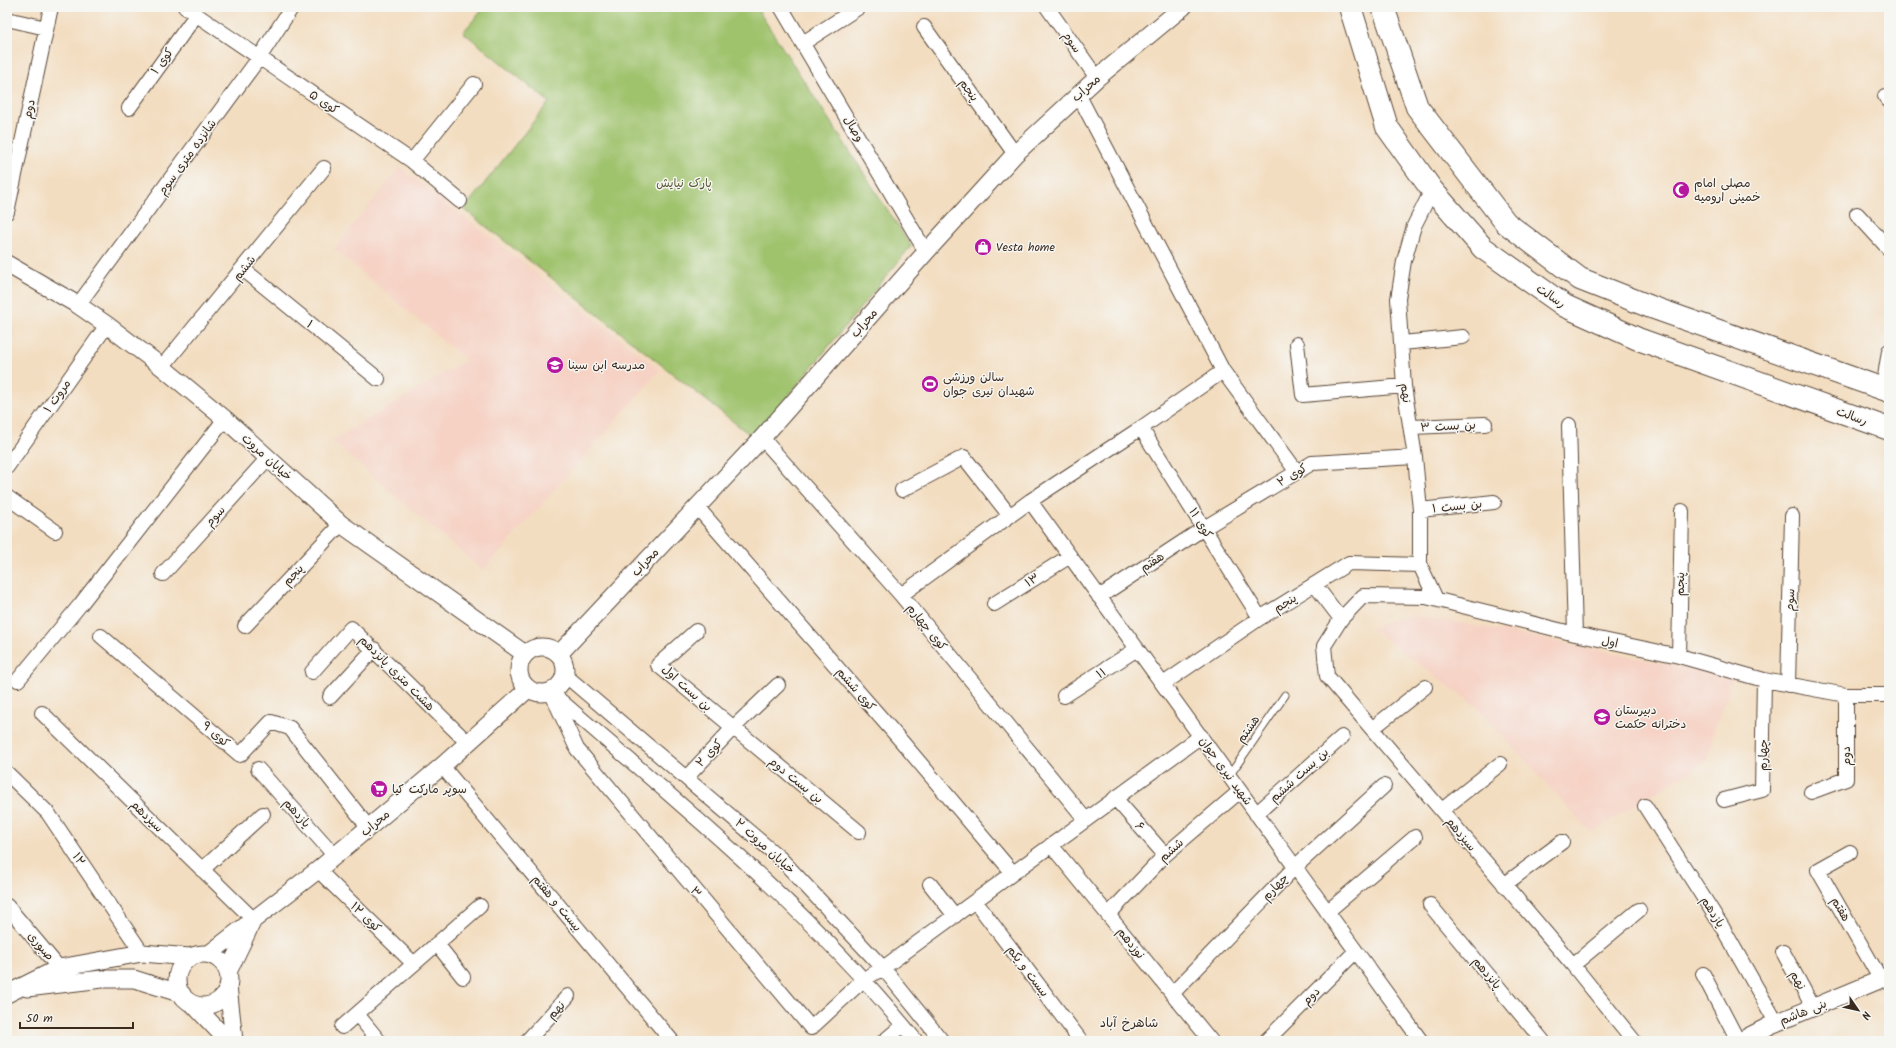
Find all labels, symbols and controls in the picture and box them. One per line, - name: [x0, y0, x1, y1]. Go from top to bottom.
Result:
- street label: سوم: [1057, 28, 1086, 57]
- street label: کوی ۱: [146, 44, 179, 79]
- street label: محراب: [1068, 70, 1105, 107]
- street label: پنجم: [954, 75, 983, 106]
- street label: کوی ۵: [305, 85, 343, 119]
- street label: دوم: [18, 98, 41, 121]
- street label: وصال: [838, 112, 869, 146]
- street label: شانزده متری سوم: [153, 115, 222, 199]
- park label: پارک نیایش: [656, 174, 712, 193]
- place label: مصلی امام خمینی ارومیه: [1694, 174, 1760, 207]
- mosque icon: مصلی امام خمینی ارومیه: [1671, 180, 1691, 200]
- shop icon: Vesta home: [973, 237, 993, 257]
- place label: Vesta home: [996, 238, 1055, 257]
- street label: ششم: [228, 251, 261, 285]
- street label: رسالت: [1532, 280, 1569, 313]
- street label: محراب: [846, 304, 883, 342]
- street label: ۱: [302, 316, 317, 333]
- school or university icon: مدرسه ابن سینا: [545, 355, 565, 375]
- place label: مدرسه ابن سینا: [568, 356, 645, 375]
- place label: سالن ورزشی شهیدان نیری جوان: [943, 368, 1035, 401]
- sports icon: سالن ورزشی شهیدان نیری جوان: [920, 374, 940, 394]
- street label: مروت ۱: [39, 376, 76, 417]
- street label: نهم: [1395, 382, 1416, 404]
- street label: رسالت: [1833, 402, 1870, 431]
- street label: بن بست ۳: [1420, 416, 1476, 437]
- street label: خیابان مروت: [237, 429, 296, 485]
- street label: کوی ۲: [1273, 459, 1311, 492]
- street label: بن بست ۱: [1431, 494, 1483, 519]
- street label: سوم: [201, 502, 230, 531]
- street label: کوی ۱۱: [1184, 504, 1217, 542]
- street label: محراب: [627, 544, 664, 581]
- street label: هفتم: [1136, 547, 1168, 577]
- street label: پنجم: [278, 560, 309, 591]
- street label: ۱۳: [1021, 569, 1043, 592]
- street label: پنجم: [1671, 572, 1690, 596]
- street label: سوم: [1781, 588, 1800, 612]
- street label: پنجم: [1270, 589, 1301, 618]
- street label: کوی چهارم: [902, 600, 952, 655]
- street label: هشت متری پانزدهم: [354, 631, 439, 716]
- street label: اول: [1600, 631, 1620, 654]
- street label: بن بست اول: [657, 660, 716, 716]
- street label: کوی ششم: [831, 663, 880, 715]
- street label: ۱۱: [1092, 663, 1110, 684]
- place label: دبیرستان دخترانه حکمت: [1615, 701, 1686, 734]
- school or university icon: دبیرستان دخترانه حکمت: [1592, 707, 1612, 727]
- street label: هشتم: [1232, 711, 1265, 747]
- street label: کوی ۹: [197, 717, 234, 752]
- street label: شهید نیری جوان: [1194, 733, 1257, 810]
- street label: کوی ۲: [691, 735, 727, 772]
- street label: چهارم: [1754, 739, 1773, 771]
- street label: بن بست ششم: [1265, 743, 1333, 807]
- street label: دوم: [1837, 746, 1856, 766]
- street label: بن بست دوم: [764, 752, 827, 808]
- supermarket icon: سوپر مارکت کیا: [369, 779, 389, 799]
- place label: سوپر مارکت کیا: [392, 780, 467, 799]
- street label: یازدهم: [278, 794, 315, 832]
- street label: سیزدهم: [126, 796, 168, 837]
- street label: محراب: [356, 805, 394, 841]
- street label: سیزدهم: [1441, 813, 1481, 856]
- street label: خیابان مروت ۲: [730, 814, 799, 879]
- street label: ۶: [1130, 817, 1149, 835]
- street label: ششم: [1154, 834, 1188, 867]
- street label: ۱۲: [67, 849, 90, 870]
- street label: چهارم: [1258, 869, 1293, 905]
- street label: بیست و هفتم: [527, 871, 586, 936]
- street label: ۳: [685, 882, 706, 902]
- street label: یازدهم: [1696, 893, 1730, 932]
- street label: هفتم: [1826, 893, 1855, 925]
- street label: کوی ۱۲: [346, 898, 386, 937]
- street label: نوزدهم: [1112, 923, 1149, 963]
- street label: صبوری: [23, 928, 58, 965]
- street label: بیست و یکم: [1002, 941, 1053, 1001]
- street label: پانزدهم: [1467, 953, 1506, 994]
- street label: نهم: [1785, 967, 1811, 993]
- street label: دوم: [1298, 983, 1325, 1010]
- north arrow: [1838, 990, 1878, 1030]
- street label: بنی هاشم: [1777, 994, 1830, 1031]
- street label: نهم: [543, 997, 570, 1024]
- scale bar: [20, 1004, 133, 1030]
- text: N: [1856, 1007, 1875, 1023]
- text: 50 m: [26, 1009, 53, 1028]
- district label: شاهرخ آباد: [1100, 1013, 1158, 1034]

